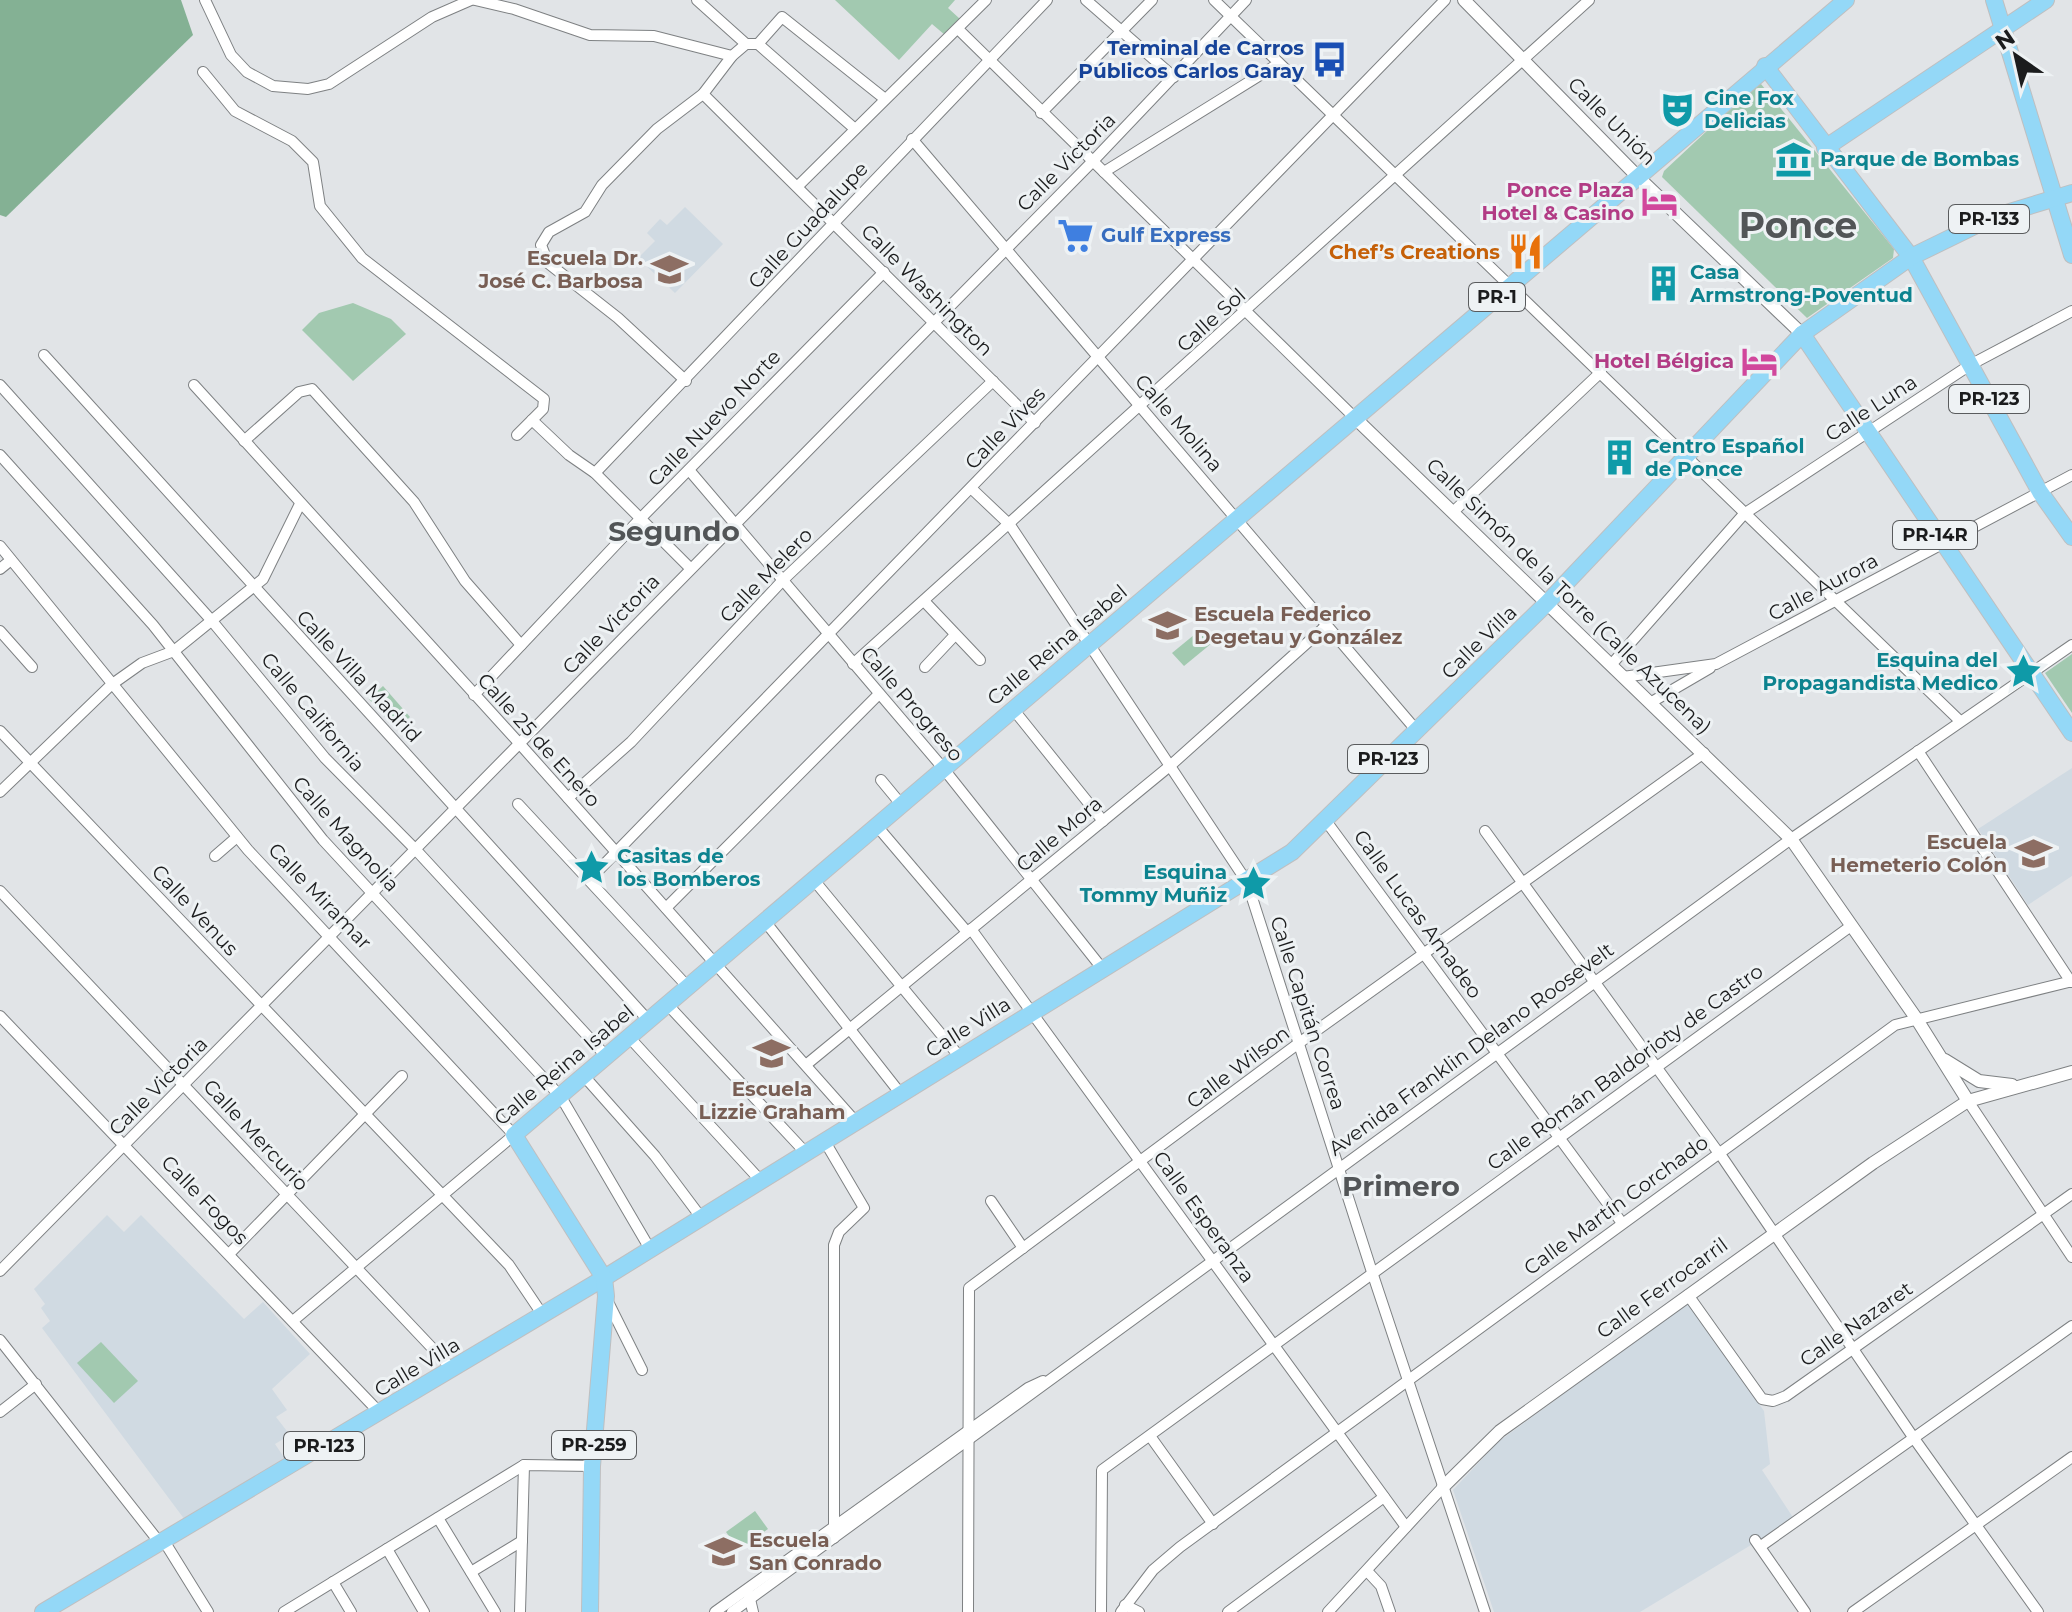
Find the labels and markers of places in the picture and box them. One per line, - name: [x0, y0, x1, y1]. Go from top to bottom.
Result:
- place label: Terminal de Carros Públicos Carlos Garay: [1078, 36, 1305, 83]
- bus stop icon: Terminal de Carros Públicos Carlos Garay: [1311, 41, 1349, 79]
- place label: Cine Fox Delicias: [1704, 86, 1794, 133]
- theatre icon: Cine Fox Delicias: [1659, 90, 1697, 128]
- museum icon: Parque de Bombas: [1775, 140, 1813, 178]
- place label: Parque de Bombas: [1820, 147, 2019, 171]
- place label: Ponce Plaza Hotel & Casino: [1481, 178, 1634, 225]
- hotel icon: Ponce Plaza Hotel & Casino: [1641, 183, 1679, 221]
- supermarket icon: Gulf Express: [1056, 216, 1094, 254]
- place label: Gulf Express: [1101, 223, 1231, 247]
- restaurant icon: Chef’s Creations: [1507, 233, 1545, 271]
- place label: Chef’s Creations: [1329, 240, 1500, 264]
- place label: Escuela Dr. José C. Barbosa: [478, 246, 643, 293]
- school or university icon: Escuela Dr. José C. Barbosa: [650, 250, 688, 288]
- place label: Casa Armstrong-Poventud: [1689, 260, 1913, 307]
- building icon: Casa Armstrong-Poventud: [1645, 264, 1683, 302]
- hotel icon: Hotel Bélgica: [1741, 342, 1779, 380]
- place label: Hotel Bélgica: [1594, 349, 1734, 373]
- place label: Centro Español de Ponce: [1645, 434, 1804, 481]
- building icon: Centro Español de Ponce: [1600, 438, 1638, 476]
- place label: Escuela Federico Degetau y González: [1194, 602, 1403, 649]
- school or university icon: Escuela Federico Degetau y González: [1149, 607, 1187, 645]
- place label: Esquina del Propagandista Medico: [1763, 648, 1998, 695]
- place icon: Esquina del Propagandista Medico: [2005, 652, 2043, 690]
- place label: Escuela Hemeterio Colón: [1830, 830, 2007, 877]
- school or university icon: Escuela Hemeterio Colón: [2014, 834, 2052, 872]
- place label: Casitas de los Bomberos: [617, 844, 761, 891]
- place icon: Casitas de los Bomberos: [572, 849, 610, 887]
- place label: Esquina Tommy Muñiz: [1080, 860, 1227, 907]
- place icon: Esquina Tommy Muñiz: [1234, 865, 1272, 903]
- school or university icon: Escuela Lizzie Graham: [753, 1035, 791, 1073]
- place label: Escuela Lizzie Graham: [699, 1077, 845, 1124]
- place label: Escuela San Conrado: [749, 1528, 882, 1575]
- school or university icon: Escuela San Conrado: [704, 1532, 742, 1570]

